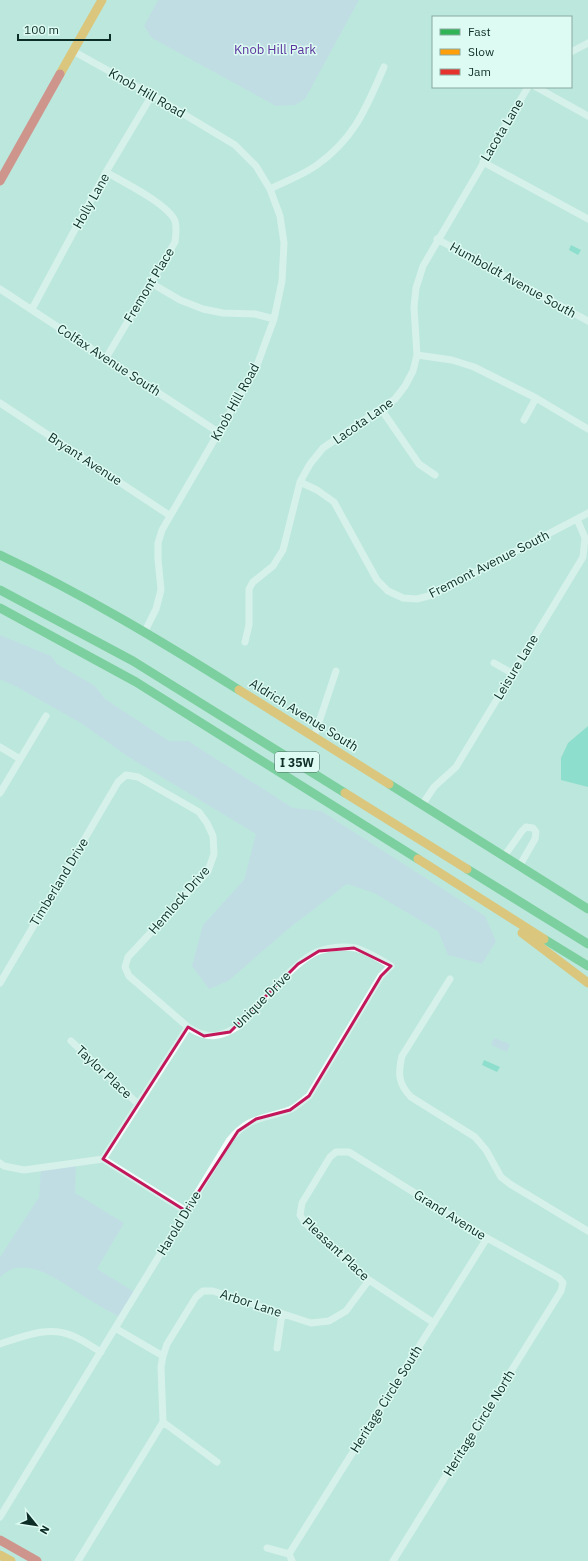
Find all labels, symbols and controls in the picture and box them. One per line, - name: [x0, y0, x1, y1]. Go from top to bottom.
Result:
- scale bar: [18, 16, 110, 42]
- legend: [432, 16, 572, 88]
- text: 100 m: [24, 22, 59, 37]
- text: Fast: [468, 24, 491, 39]
- park label: Knob Hill Park: [234, 41, 316, 58]
- text: Slow: [468, 44, 494, 59]
- street label: Knob Hill Road: [106, 64, 188, 122]
- text: Jam: [468, 64, 491, 79]
- street label: Lacota Lane: [477, 96, 527, 164]
- street label: Holly Lane: [69, 170, 113, 232]
- street label: Humboldt Avenue South: [447, 238, 579, 322]
- street label: Fremont Place: [120, 244, 178, 326]
- street label: Colfax Avenue South: [54, 320, 164, 400]
- street label: Knob Hill Road: [207, 360, 263, 444]
- street label: Lacota Lane: [330, 394, 396, 448]
- street label: Bryant Avenue: [45, 429, 125, 489]
- street label: Fremont Avenue South: [426, 526, 552, 602]
- street label: Leisure Lane: [490, 631, 542, 703]
- street label: Aldrich Avenue South: [246, 675, 362, 755]
- road number: I 35W: [275, 752, 319, 772]
- street label: Timberland Drive: [26, 835, 92, 929]
- street label: Hemlock Drive: [145, 862, 213, 938]
- street label: Unique Drive: [230, 968, 294, 1032]
- street label: Taylor Place: [72, 1042, 136, 1102]
- street label: Grand Avenue: [411, 1186, 489, 1244]
- street label: Harold Drive: [153, 1188, 205, 1258]
- street label: Pleasant Place: [299, 1214, 373, 1284]
- street label: Arbor Lane: [218, 1285, 284, 1321]
- street label: Heritage Circle South: [346, 1342, 426, 1456]
- street label: Heritage Circle North: [439, 1367, 519, 1479]
- north arrow: [16, 1505, 56, 1545]
- text: N: [37, 1523, 53, 1537]

